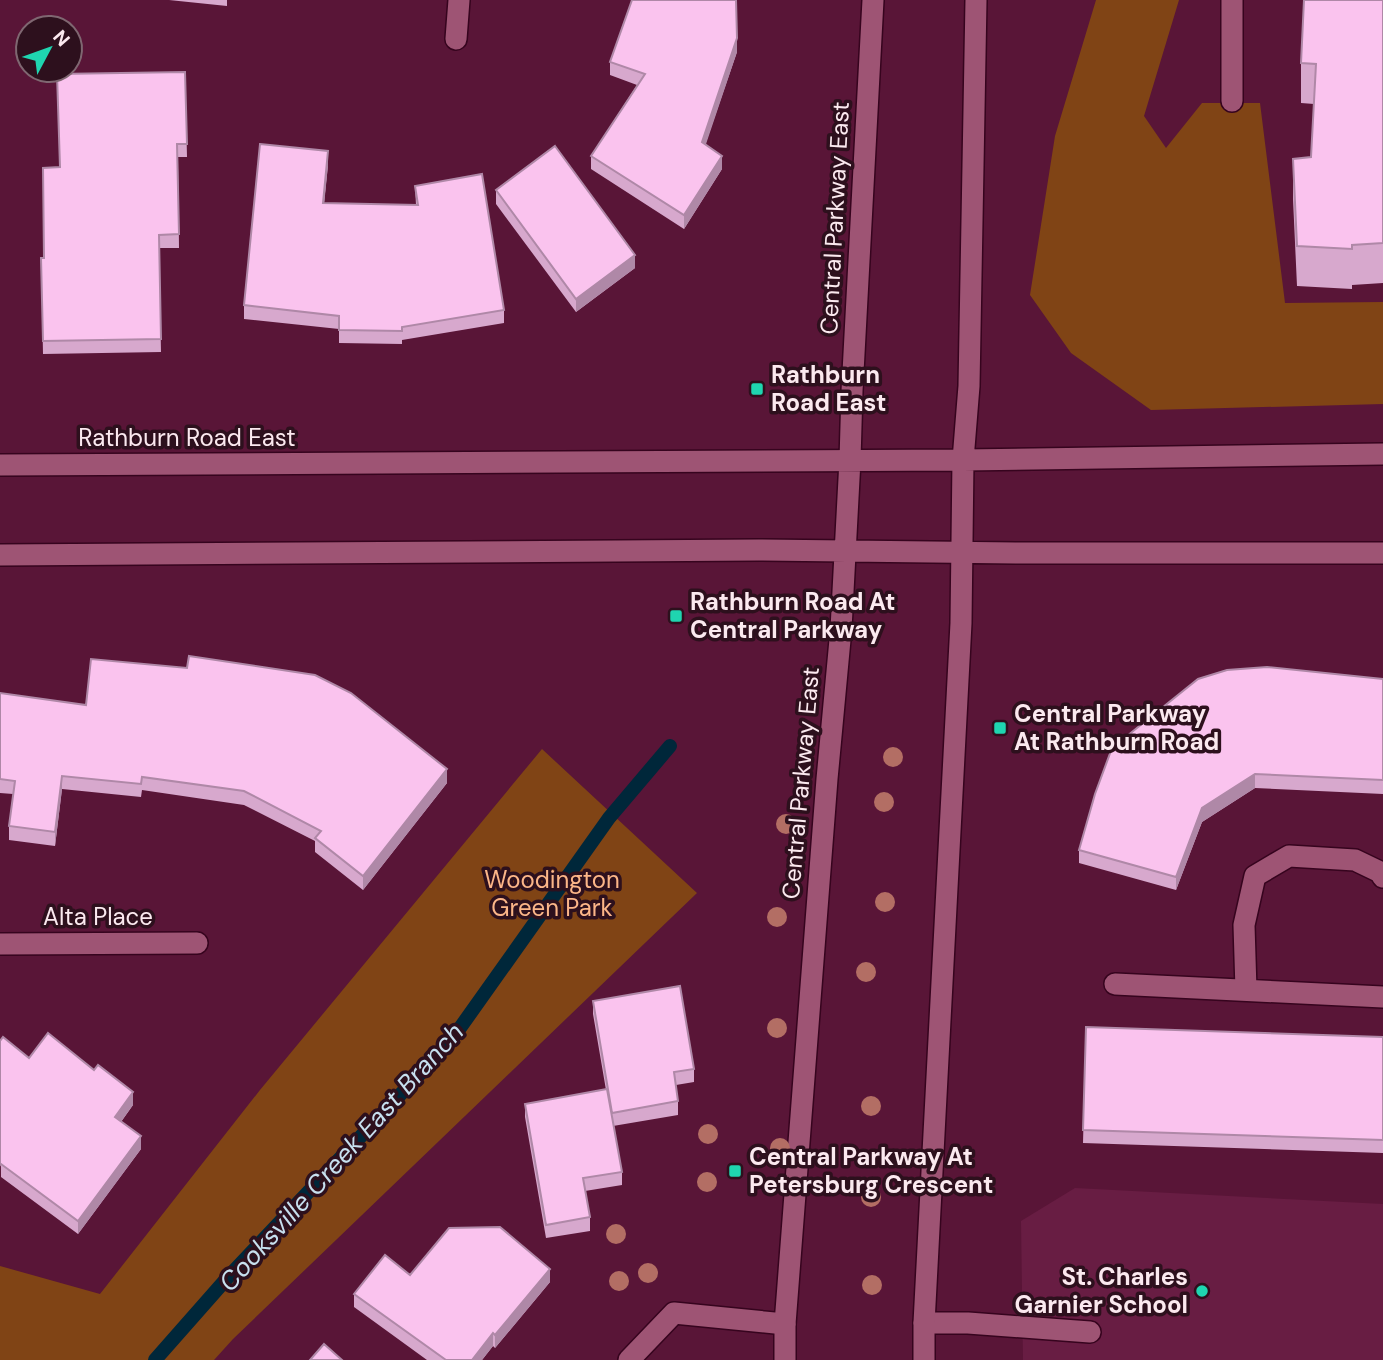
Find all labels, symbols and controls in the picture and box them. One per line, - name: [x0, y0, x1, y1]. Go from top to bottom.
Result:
- north arrow: [14, 14, 84, 84]
- text: N: [47, 25, 75, 52]
- street label: Central Parkway East: [813, 101, 856, 335]
- place label: Rathburn Road East: [771, 359, 886, 418]
- marker: Rathburn Road East: [749, 381, 765, 397]
- street label: Rathburn Road East: [78, 422, 296, 453]
- place label: Rathburn Road At Central Parkway: [690, 586, 895, 645]
- marker: Rathburn Road At Central Parkway: [668, 608, 684, 624]
- street label: Central Parkway East: [775, 666, 826, 900]
- place label: Central Parkway At Rathburn Road: [1014, 698, 1219, 757]
- marker: Central Parkway At Rathburn Road: [992, 720, 1008, 736]
- park label: Woodington Green Park: [484, 864, 620, 923]
- street label: Alta Place: [43, 901, 153, 932]
- water label: Cooksville Creek East Branch: [211, 1015, 471, 1299]
- place label: Central Parkway At Petersburg Crescent: [749, 1141, 993, 1200]
- marker: Central Parkway At Petersburg Crescent: [727, 1163, 743, 1179]
- place label: St. Charles Garnier School: [1015, 1261, 1188, 1320]
- marker: St. Charles Garnier School: [1194, 1283, 1210, 1299]

